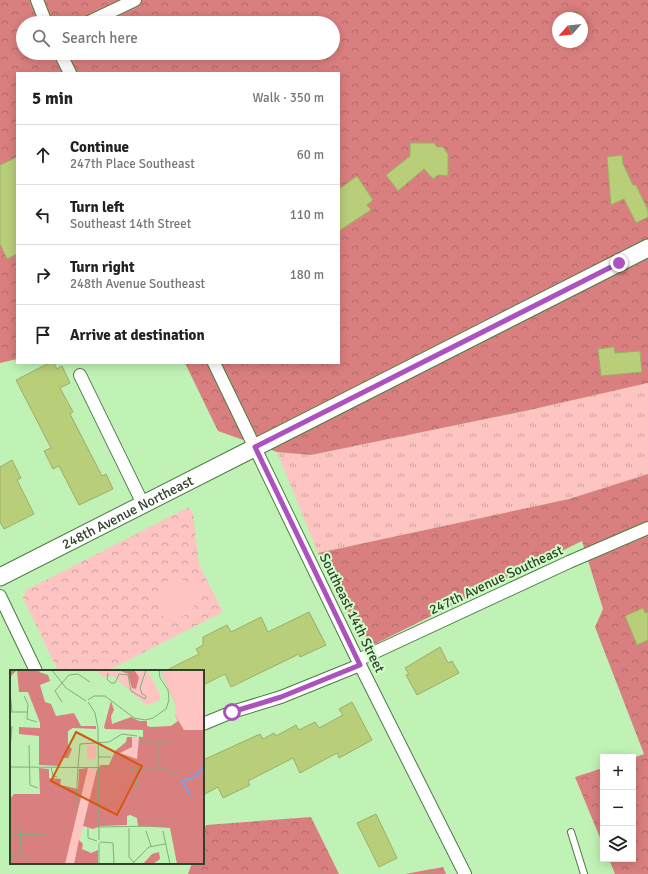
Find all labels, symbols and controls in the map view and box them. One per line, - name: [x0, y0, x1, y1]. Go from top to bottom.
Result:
- north arrow: [552, 12, 588, 48]
- search box: [16, 16, 340, 60]
- icon: search: [30, 27, 52, 49]
- text: Search here: [62, 29, 138, 47]
- text: 5 min: [32, 88, 73, 109]
- text: Walk · 350 m: [253, 90, 324, 106]
- text: Continue: [70, 138, 129, 156]
- icon: ahead: [32, 144, 54, 166]
- text: 60 m: [297, 147, 324, 163]
- text: 247th Place Southeast: [70, 156, 195, 172]
- text: Turn left: [70, 198, 124, 216]
- icon: left: [32, 204, 54, 226]
- text: 110 m: [290, 207, 324, 223]
- text: Southeast 14th Street: [70, 216, 191, 232]
- route end: [610, 254, 628, 272]
- text: Turn right: [70, 258, 135, 276]
- icon: right: [32, 264, 54, 286]
- text: 180 m: [290, 267, 324, 283]
- text: 248th Avenue Southeast: [70, 276, 205, 292]
- icon: arrive: [32, 324, 54, 346]
- text: Arrive at destination: [70, 326, 205, 344]
- street label: 248th Avenue Northeast: [59, 472, 196, 553]
- street label: 247th Avenue Southeast: [426, 542, 566, 618]
- street label: Southeast 14th Street: [316, 551, 388, 676]
- inset map: [10, 670, 204, 864]
- route start: [223, 703, 241, 721]
- map controls: [600, 754, 636, 862]
- button: +: [600, 754, 636, 790]
- button: −: [600, 790, 636, 826]
- button: layers: [600, 826, 636, 862]

